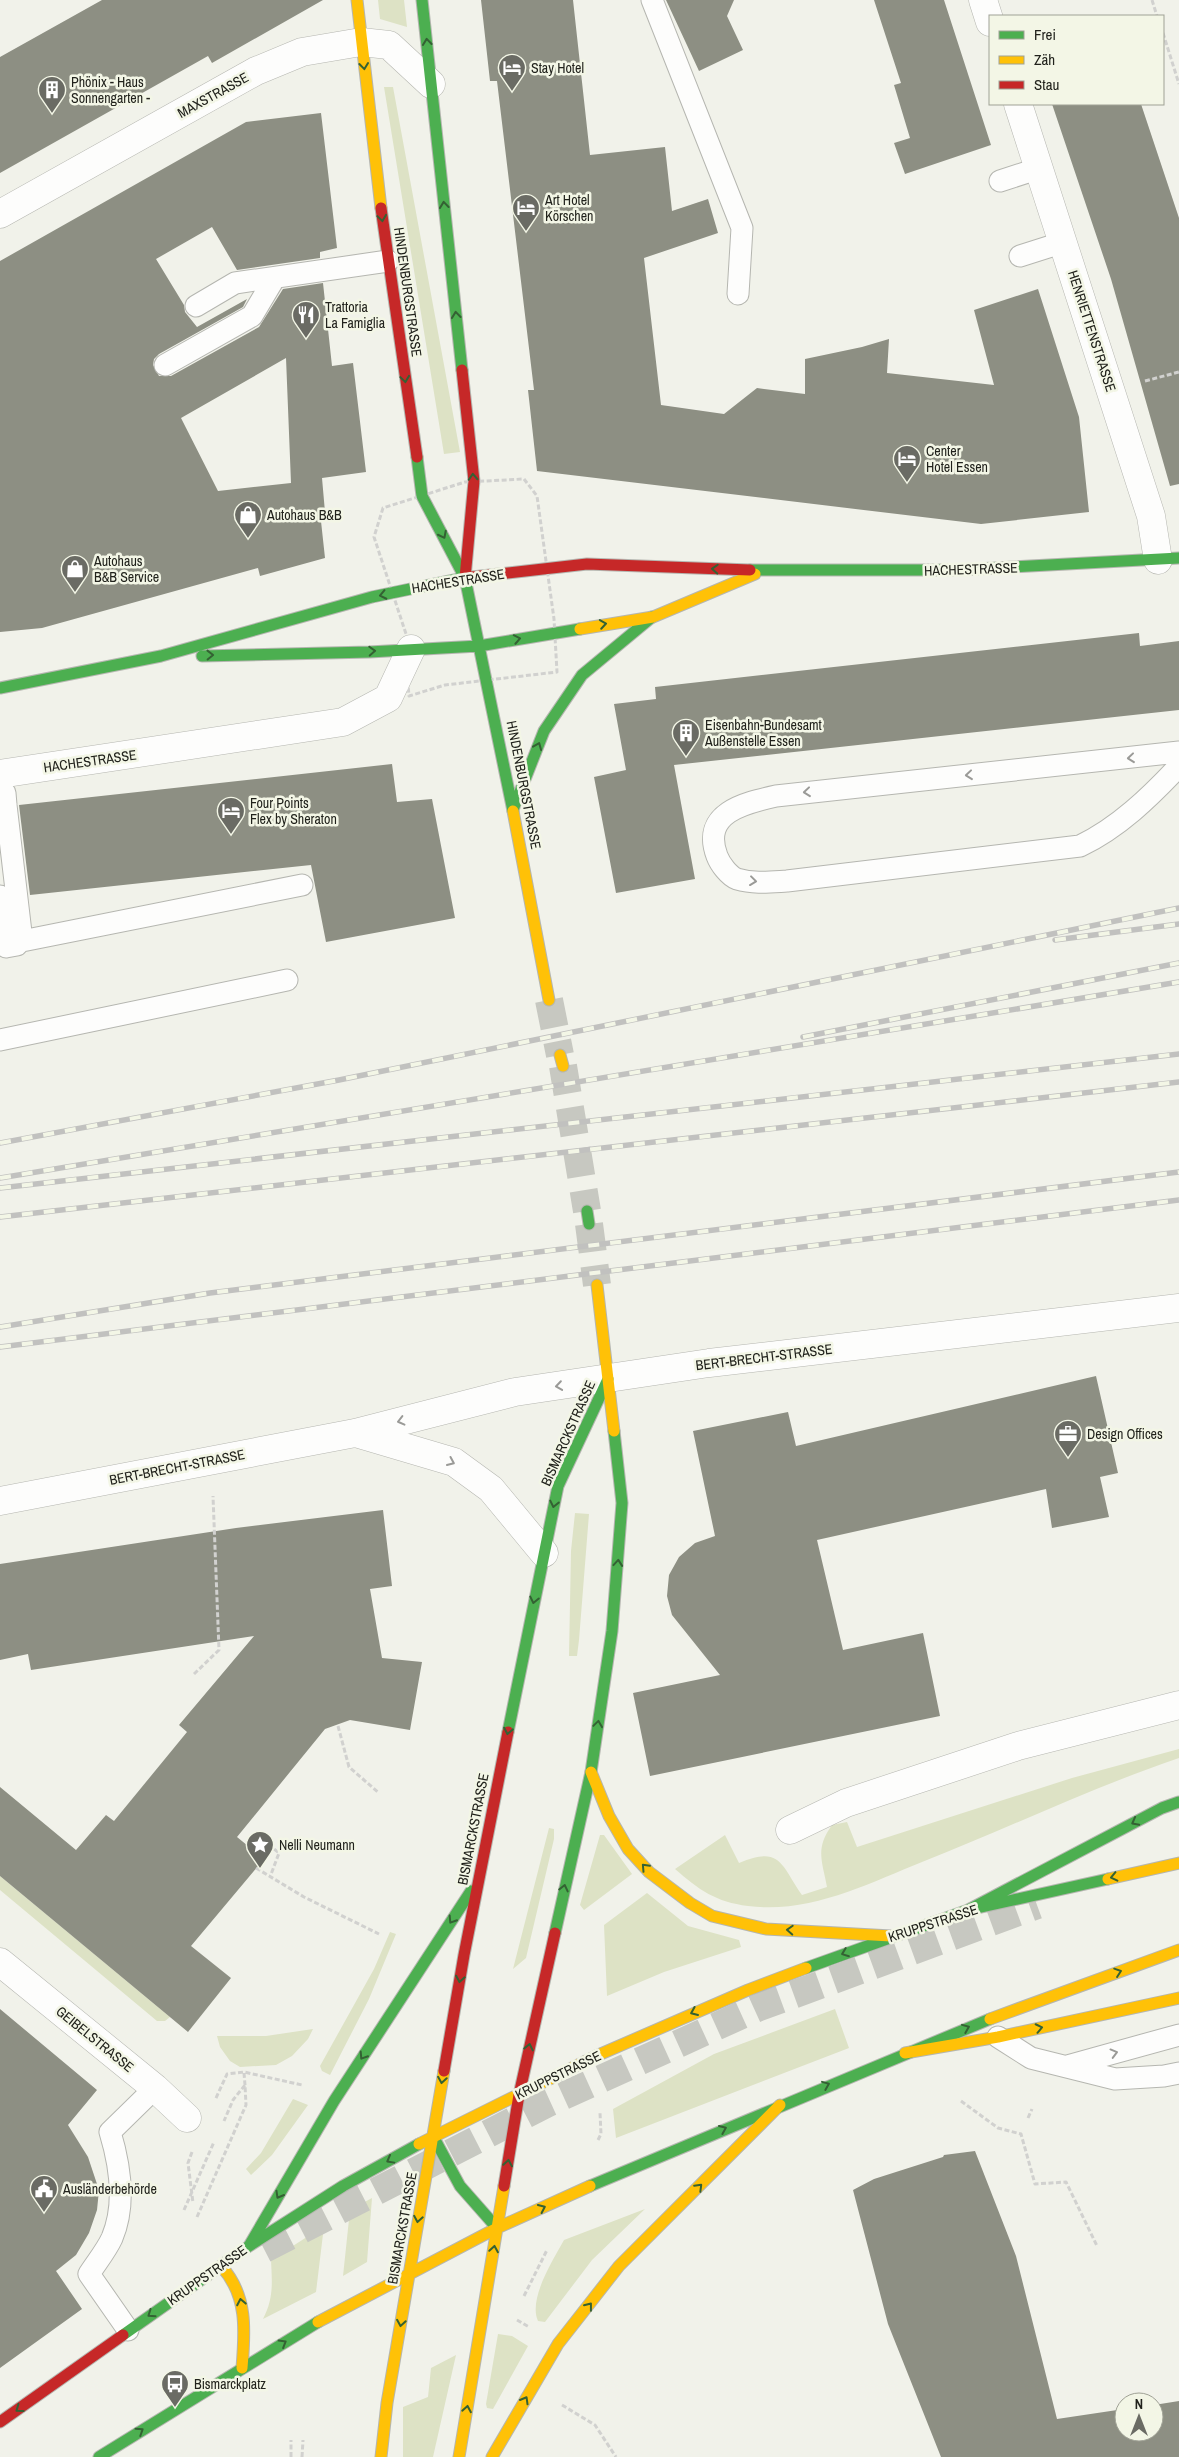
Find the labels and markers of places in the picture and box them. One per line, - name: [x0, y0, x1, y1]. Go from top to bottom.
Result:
- hotel icon: Stay Hotel: [497, 53, 527, 92]
- place label: Stay Hotel: [531, 59, 584, 77]
- place label: Phönix - Haus Sonnengarten -: [71, 73, 150, 107]
- building icon: Phönix - Haus Sonnengarten -: [37, 75, 67, 114]
- place label: Art Hotel Körschen: [544, 191, 594, 225]
- hotel icon: Art Hotel Körschen: [511, 193, 541, 232]
- place label: Trattoria La Famiglia: [325, 298, 386, 332]
- restaurant icon: Trattoria La Famiglia: [291, 300, 321, 339]
- place label: Center Hotel Essen: [926, 442, 988, 476]
- hotel icon: Center Hotel Essen: [892, 444, 922, 483]
- shop icon: Autohaus B&B: [233, 500, 263, 539]
- place label: Autohaus B&B: [266, 506, 342, 524]
- place label: Autohaus B&B Service: [93, 552, 159, 586]
- shop icon: Autohaus B&B Service: [60, 554, 90, 593]
- place label: Eisenbahn-Bundesamt Außenstelle Essen: [704, 716, 822, 750]
- building icon: Eisenbahn-Bundesamt Außenstelle Essen: [671, 718, 701, 757]
- place label: Four Points Flex by Sheraton: [250, 794, 337, 828]
- hotel icon: Four Points Flex by Sheraton: [216, 796, 246, 835]
- office icon: Design Offices: [1053, 1419, 1083, 1458]
- place label: Design Offices: [1087, 1425, 1163, 1443]
- place icon: Nelli Neumann: [245, 1830, 275, 1869]
- place label: Nelli Neumann: [279, 1836, 355, 1854]
- public building icon: Ausländerbehörde: [29, 2174, 59, 2213]
- place label: Ausländerbehörde: [62, 2180, 157, 2198]
- bus stop icon: Bismarckplatz: [160, 2369, 190, 2408]
- place label: Bismarckplatz: [194, 2375, 266, 2393]

